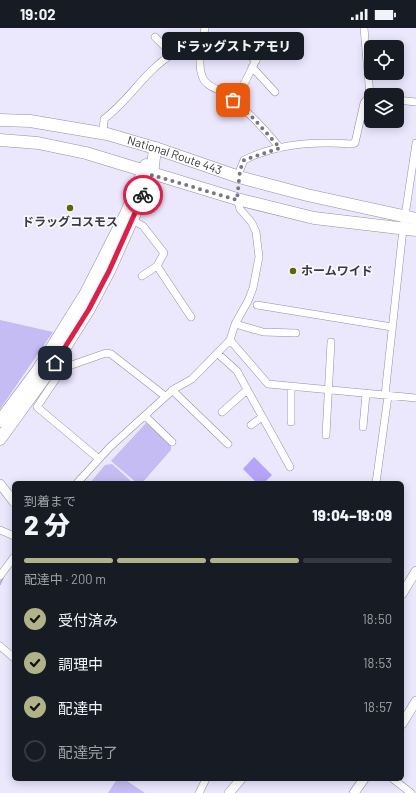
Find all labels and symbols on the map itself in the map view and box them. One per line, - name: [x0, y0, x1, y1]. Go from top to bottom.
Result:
- callout: ドラッグストアモリ: [162, 32, 304, 60]
- pin: [216, 83, 250, 117]
- street label: National Route 443: [126, 132, 224, 177]
- courier: [123, 175, 163, 215]
- marker: ドラッグコスモス: [65, 203, 75, 213]
- place label: ドラッグコスモス: [22, 214, 118, 228]
- place label: ホームワイド: [301, 263, 373, 277]
- marker: ホームワイド: [288, 266, 298, 276]
- pin: [38, 346, 72, 380]

